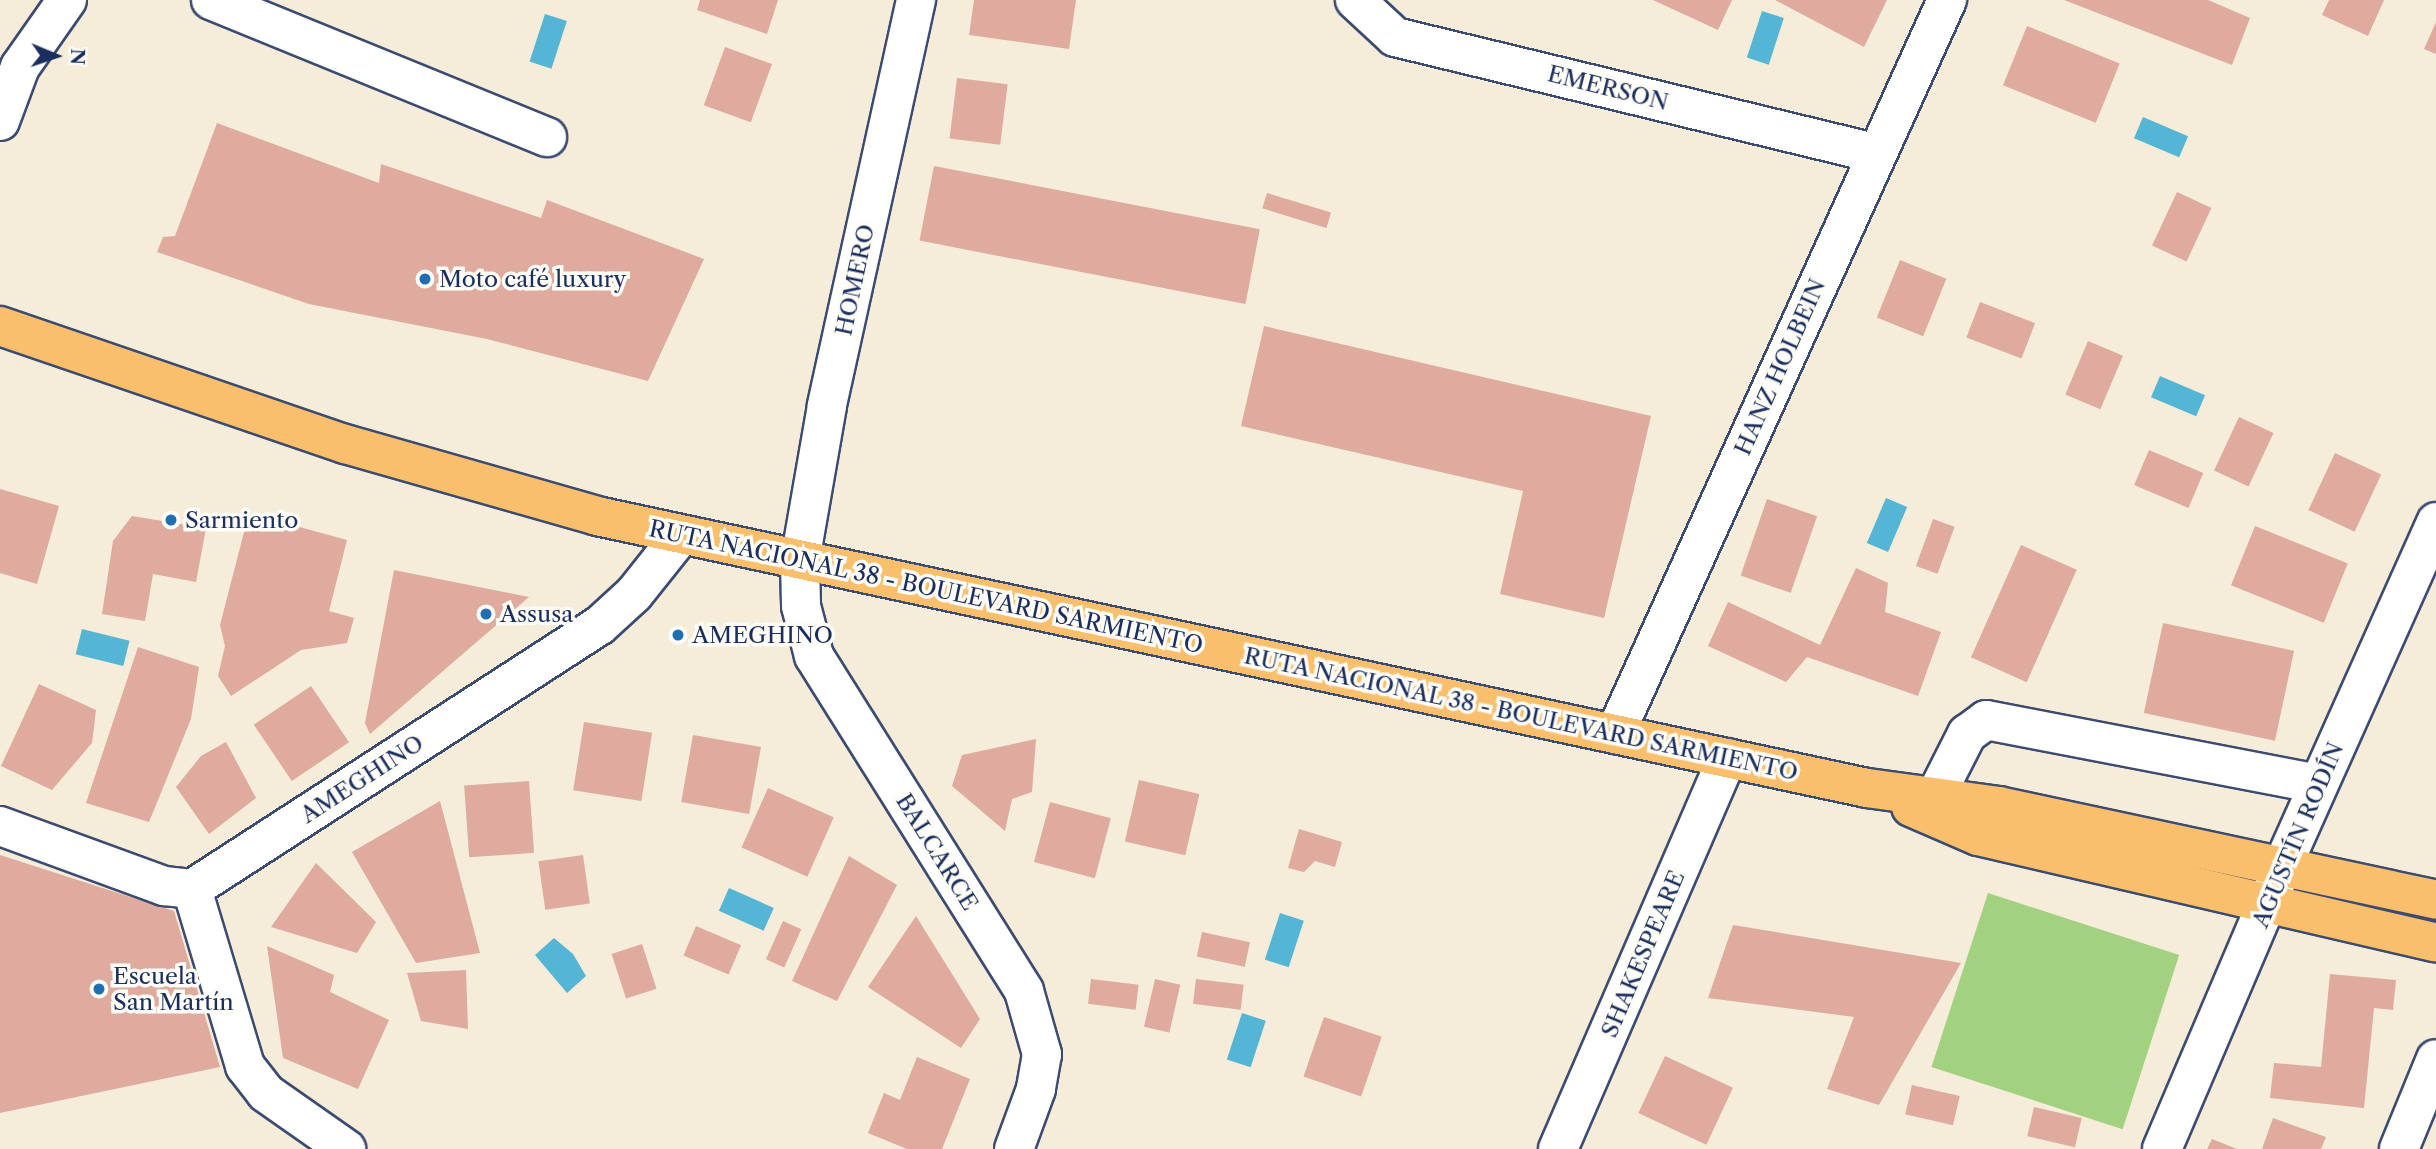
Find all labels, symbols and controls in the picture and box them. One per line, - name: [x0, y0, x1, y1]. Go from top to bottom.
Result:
- north arrow: [21, 21, 91, 91]
- text: N: [66, 48, 89, 65]
- street label: EMERSON: [1545, 60, 1671, 116]
- street label: HOMERO: [830, 222, 880, 338]
- place label: Moto café luxury: [439, 265, 626, 293]
- marker: Moto café luxury: [417, 271, 433, 287]
- street label: HANZ HOLBEIN: [1729, 274, 1831, 460]
- place label: Sarmiento: [185, 506, 298, 534]
- marker: Sarmiento: [163, 512, 179, 528]
- street label: RUTA NACIONAL 38 - BOULEVARD SARMIENTO: [646, 515, 1206, 659]
- place label: Assusa: [500, 600, 573, 628]
- marker: Assusa: [478, 606, 494, 622]
- place label: AMEGHINO: [692, 621, 833, 649]
- marker: AMEGHINO: [670, 627, 686, 643]
- street label: RUTA NACIONAL 38 - BOULEVARD SARMIENTO: [1241, 642, 1801, 786]
- street label: AMEGHINO: [295, 729, 429, 829]
- street label: AGUSTÍN RODÍN: [2246, 738, 2350, 932]
- street label: BALCARCE: [890, 788, 984, 916]
- street label: SHAKESPEARE: [1595, 866, 1691, 1042]
- place label: Escuela San Martín: [113, 962, 234, 1016]
- marker: Escuela San Martín: [91, 981, 107, 997]

